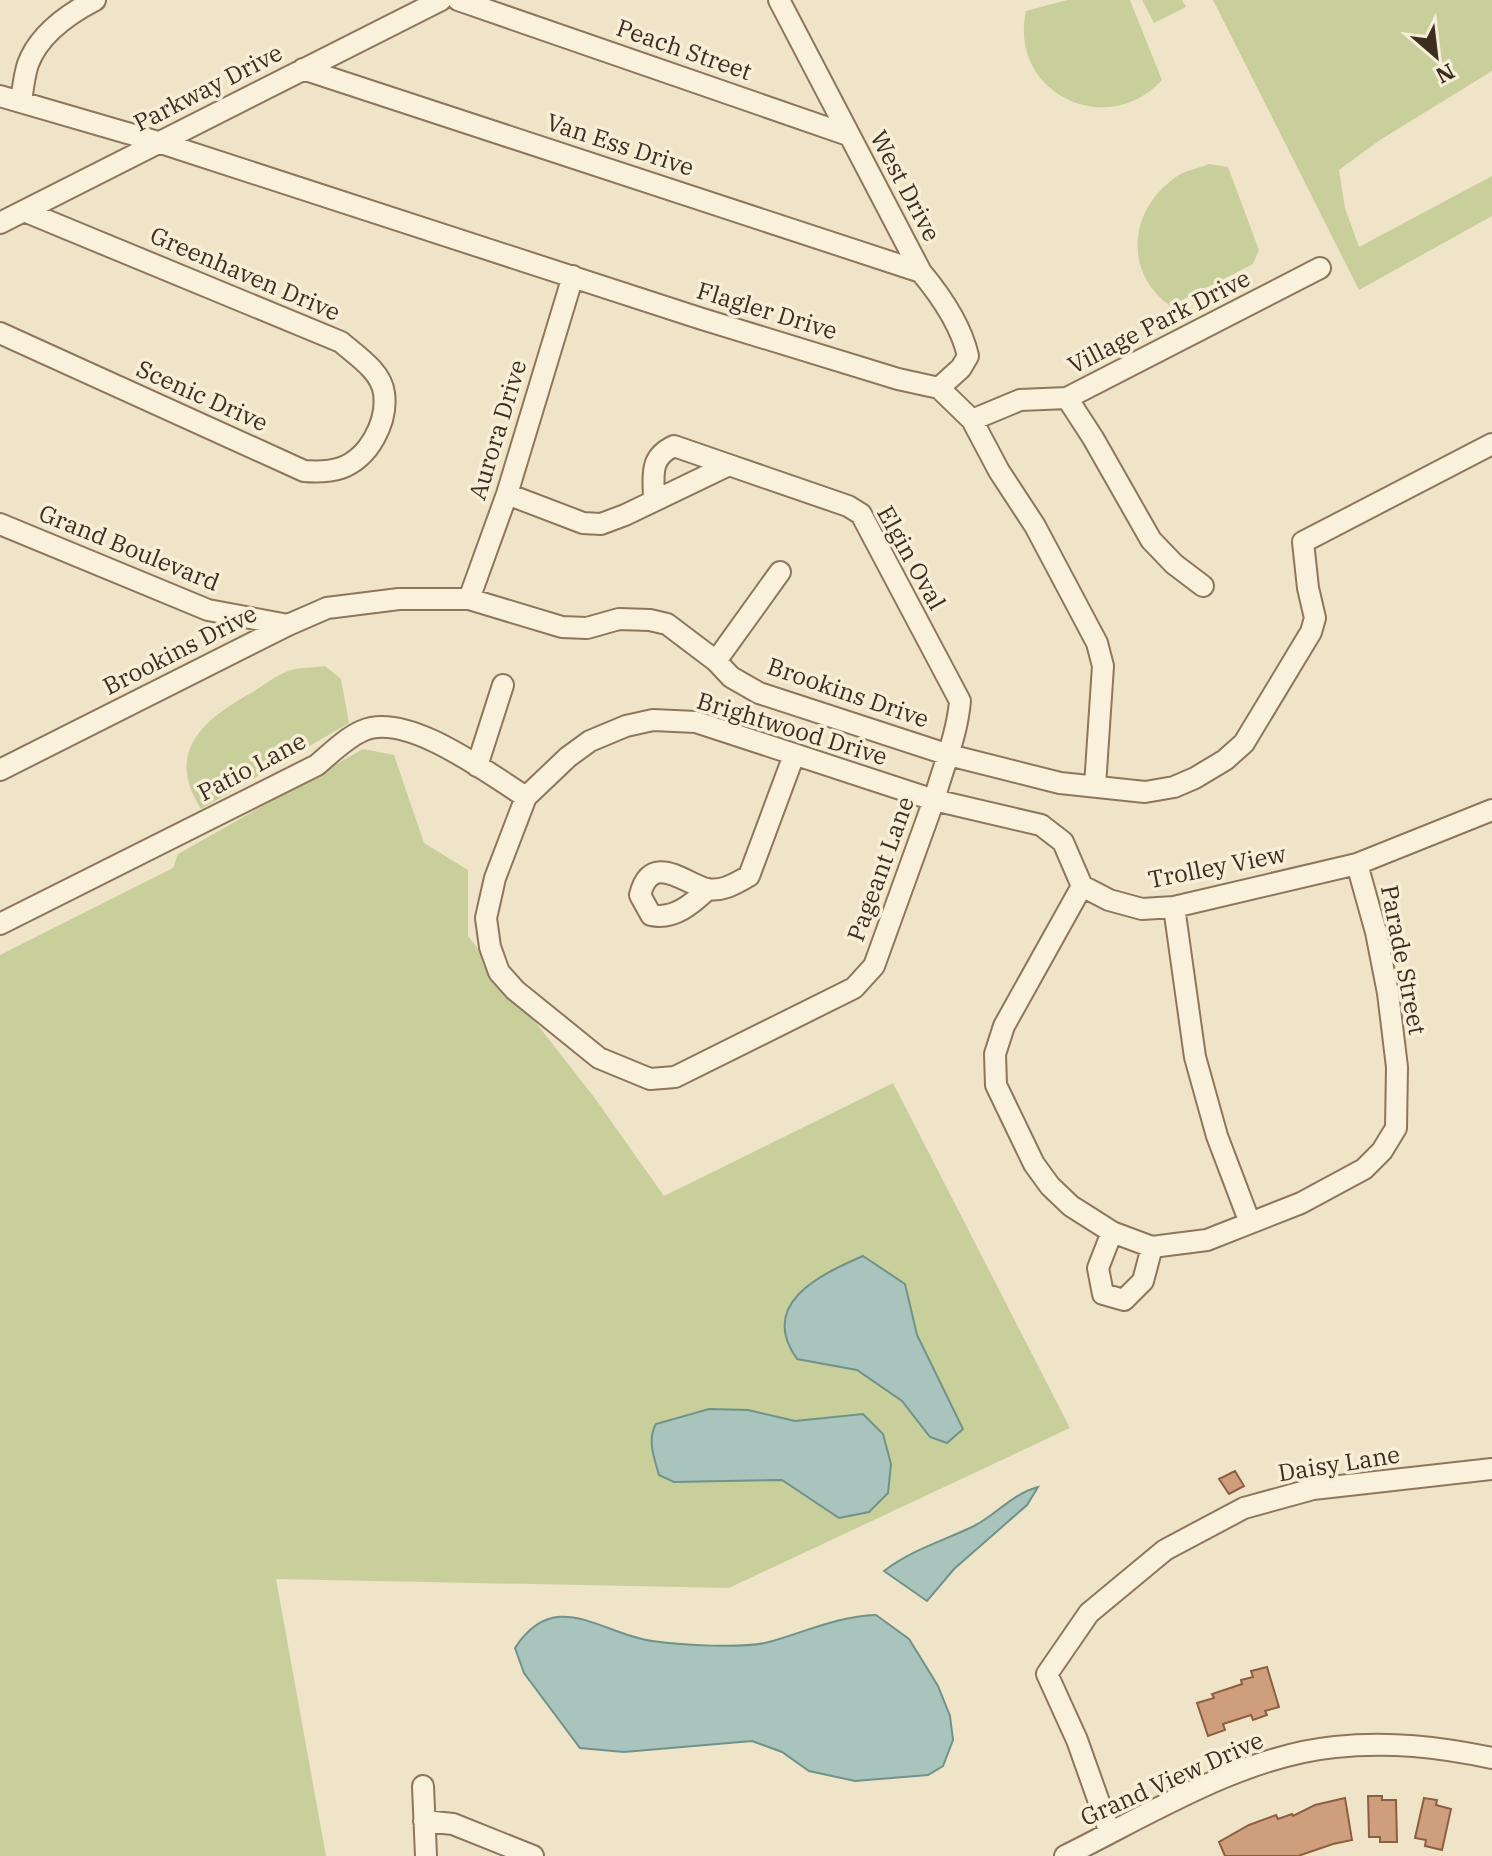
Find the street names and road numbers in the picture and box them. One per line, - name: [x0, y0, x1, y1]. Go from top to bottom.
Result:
- street label: Peach Street: [612, 11, 756, 87]
- street label: Parkway Drive: [128, 36, 287, 138]
- street label: Van Ess Drive: [543, 105, 698, 183]
- street label: West Drive: [863, 125, 948, 247]
- street label: Greenhaven Drive: [145, 219, 345, 328]
- street label: Village Park Drive: [1062, 261, 1255, 381]
- street label: Flagler Drive: [693, 274, 841, 347]
- street label: Scenic Drive: [132, 352, 273, 438]
- street label: Aurora Drive: [461, 356, 534, 504]
- street label: Grand Boulevard: [34, 496, 224, 598]
- street label: Elgin Oval: [870, 500, 954, 615]
- street label: Brookins Drive: [97, 597, 262, 702]
- street label: Brookins Drive: [763, 649, 933, 735]
- street label: Brightwood Drive: [693, 684, 891, 772]
- street label: Patio Lane: [192, 724, 311, 808]
- street label: Pageant Lane: [839, 792, 921, 945]
- street label: Trolley View: [1145, 837, 1289, 895]
- street label: Parade Street: [1374, 882, 1434, 1037]
- street label: Daisy Lane: [1276, 1438, 1402, 1488]
- street label: Grand View Drive: [1075, 1723, 1268, 1833]

